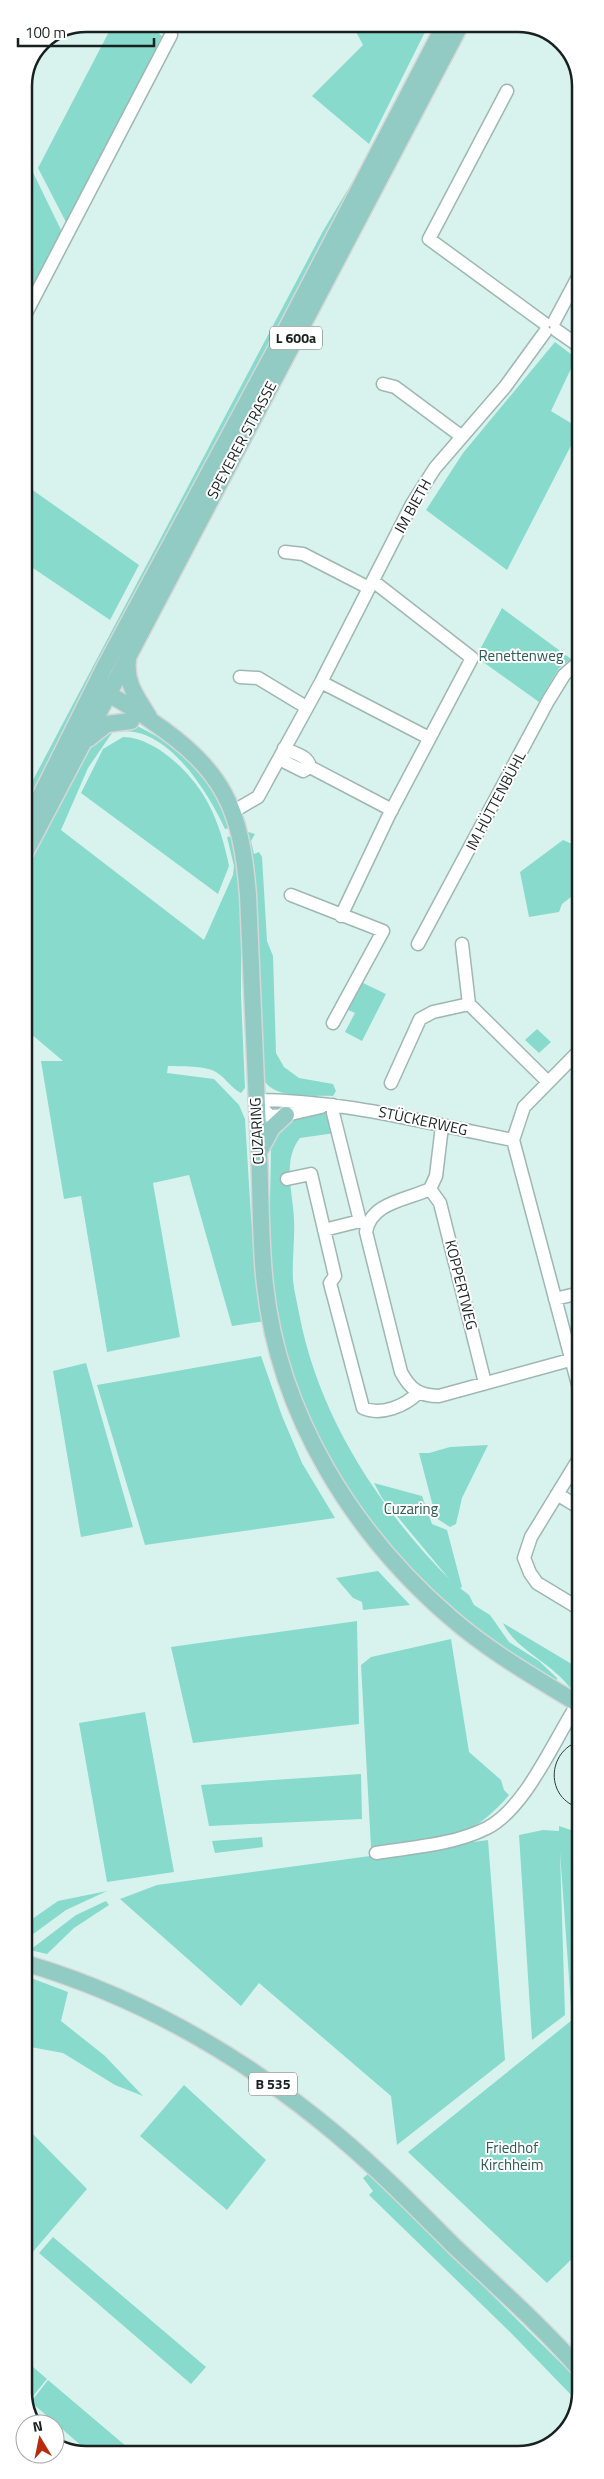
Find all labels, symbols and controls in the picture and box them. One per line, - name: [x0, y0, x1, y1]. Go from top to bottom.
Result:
- scale bar: [18, 15, 154, 47]
- text: 100 m: [25, 21, 66, 44]
- road number: L 600a: [270, 326, 322, 349]
- street label: SPEYERER STRASSE: [201, 377, 282, 503]
- street label: IM BIETH: [388, 474, 437, 537]
- park label: Renettenweg: [479, 644, 564, 667]
- street label: IM HÜTTENBÜHL: [460, 747, 531, 855]
- street label: CUZARING: [243, 1097, 270, 1165]
- street label: STÜCKERWEG: [376, 1100, 470, 1141]
- street label: KOPPERTWEG: [439, 1237, 484, 1332]
- park label: Cuzaring: [384, 1497, 439, 1520]
- road number: B 535: [249, 2072, 297, 2096]
- park label: Friedhof Kirchheim: [481, 2136, 543, 2176]
- north arrow: [15, 2414, 65, 2464]
- text: N: [31, 2415, 44, 2437]

